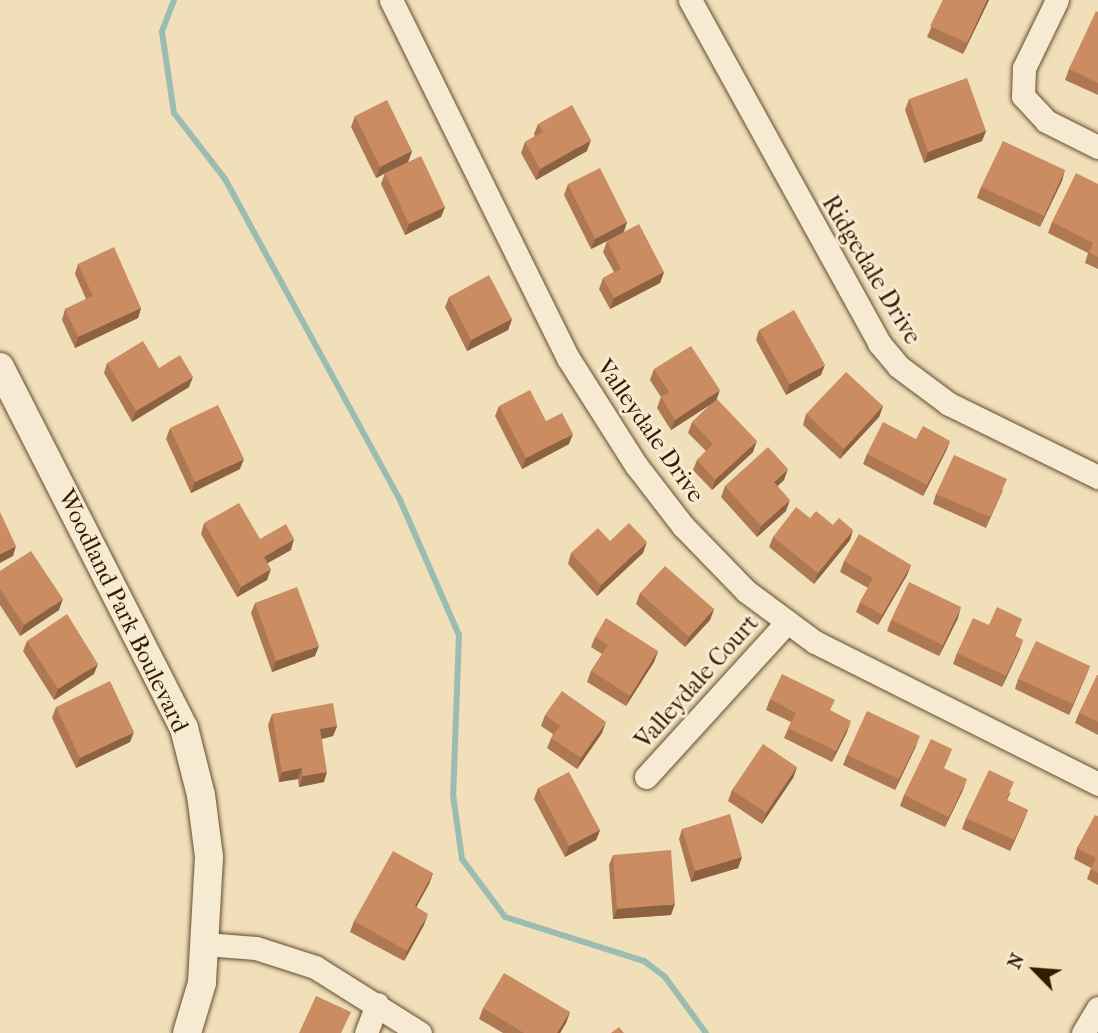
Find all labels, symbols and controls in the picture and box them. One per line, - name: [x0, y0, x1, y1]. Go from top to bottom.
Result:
- street label: Ridgedale Drive: [815, 190, 927, 350]
- street label: Valleydale Drive: [590, 354, 710, 508]
- street label: Woodland Park Boulevard: [52, 485, 194, 737]
- street label: Valleydale Court: [629, 609, 765, 755]
- north arrow: [1000, 935, 1070, 1005]
- text: N: [1003, 950, 1029, 972]

